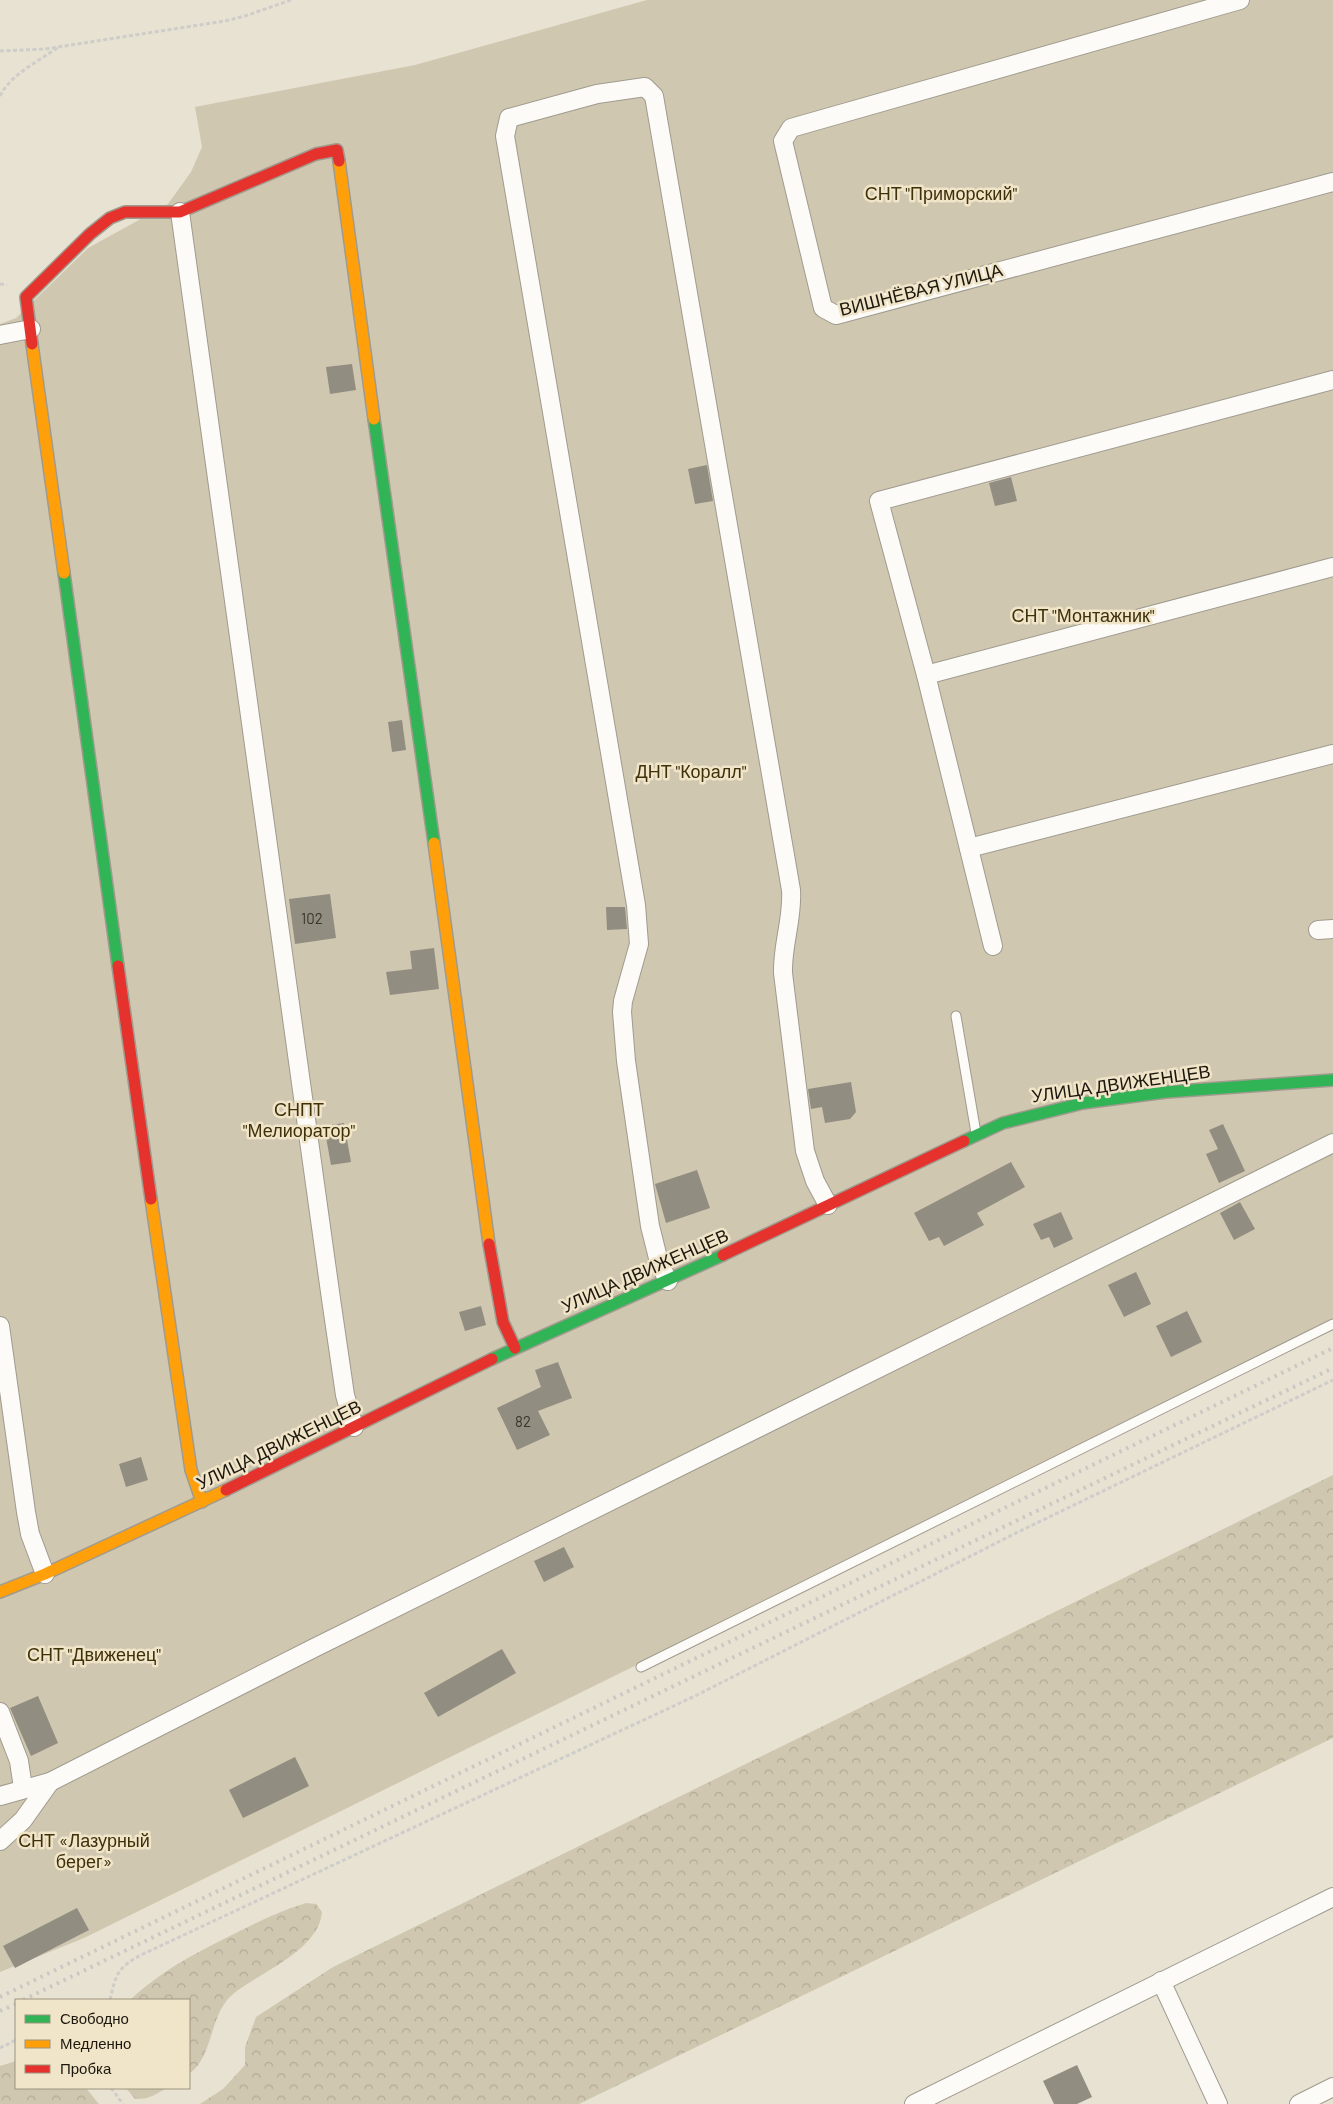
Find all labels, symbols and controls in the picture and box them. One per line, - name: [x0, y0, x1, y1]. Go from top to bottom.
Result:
- park label: СНТ "Приморский": [865, 182, 1017, 204]
- street label: ВИШНЁВАЯ УЛИЦА: [837, 258, 1005, 320]
- park label: СНТ "Монтажник": [1011, 604, 1155, 626]
- park label: ДНТ "Коралл": [636, 760, 747, 782]
- house number: 102: [301, 909, 323, 927]
- street label: УЛИЦА ДВИЖЕНЦЕВ: [1030, 1060, 1212, 1106]
- park label: СНПТ "Мелиоратор": [243, 1098, 355, 1141]
- street label: УЛИЦА ДВИЖЕНЦЕВ: [558, 1223, 732, 1317]
- street label: УЛИЦА ДВИЖЕНЦЕВ: [193, 1395, 365, 1494]
- house number: 82: [515, 1412, 531, 1430]
- park label: СНТ "Движенец": [27, 1643, 161, 1665]
- park label: СНТ «Лазурный берег»: [18, 1829, 150, 1872]
- legend: [15, 1999, 190, 2089]
- text: Свободно: [60, 2009, 129, 2027]
- text: Медленно: [60, 2034, 131, 2052]
- text: Пробка: [60, 2059, 112, 2077]

